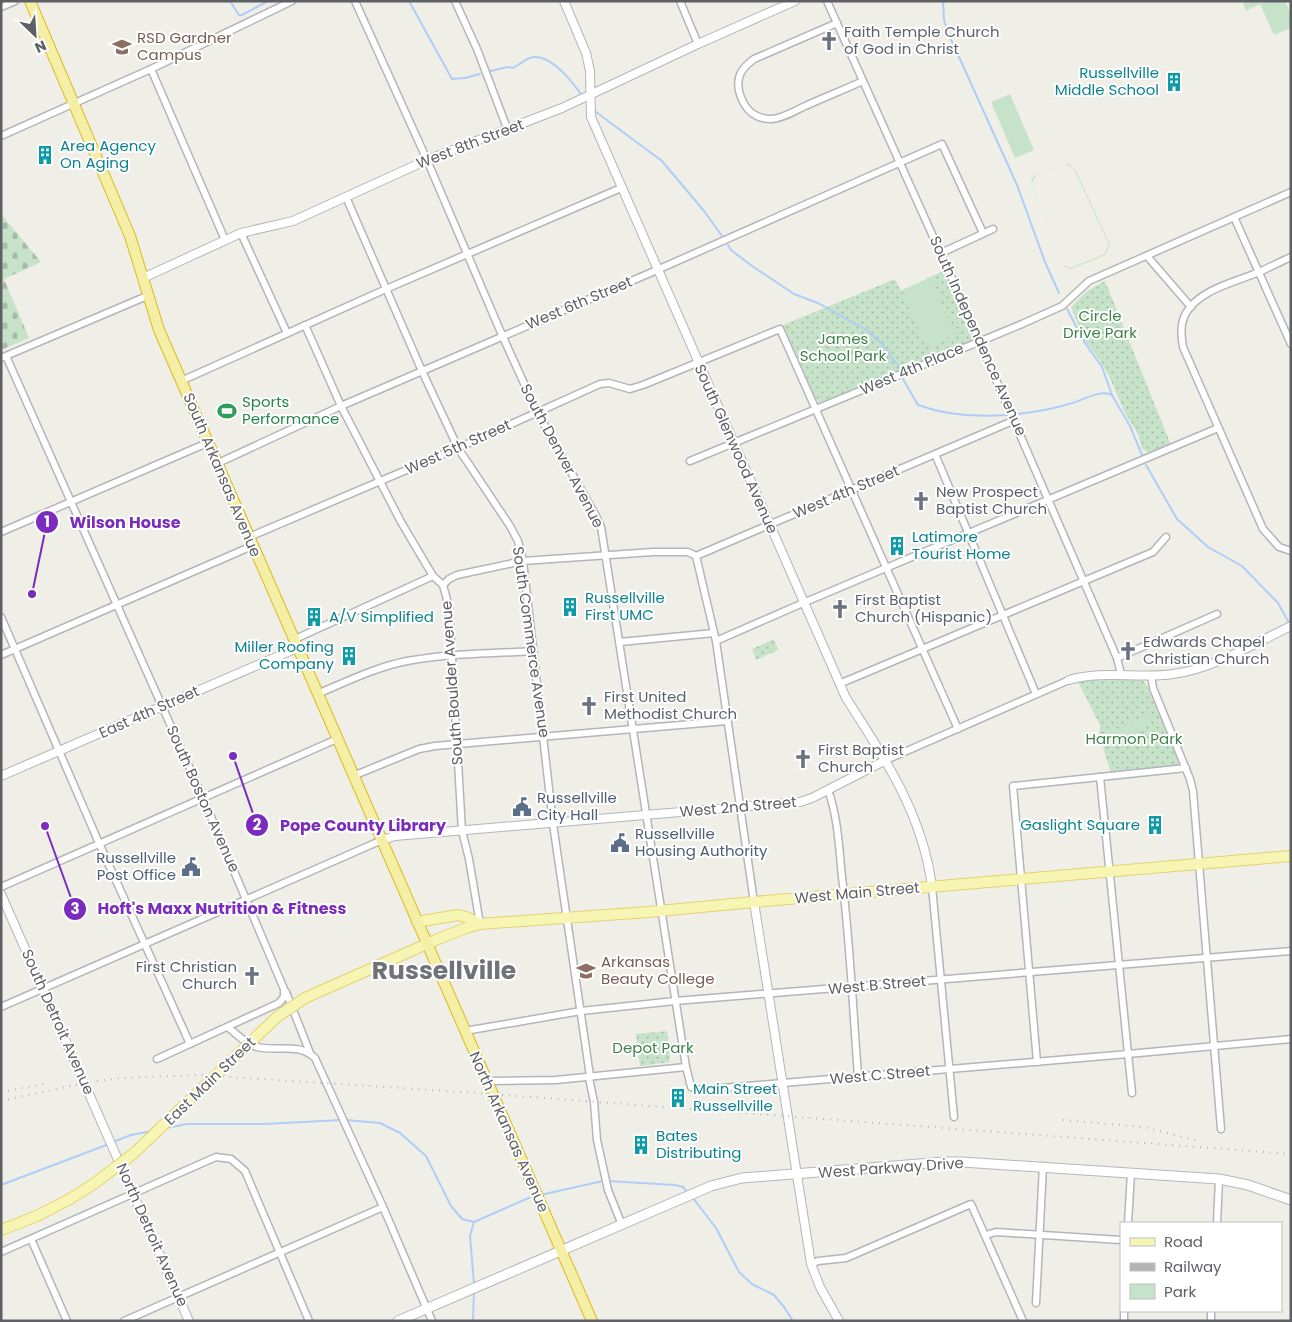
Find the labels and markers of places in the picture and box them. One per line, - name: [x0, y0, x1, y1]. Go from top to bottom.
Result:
- place label: Faith Temple Church of God in Christ: [844, 21, 1000, 59]
- place label: RSD Gardner Campus: [137, 27, 232, 65]
- church icon: Faith Temple Church of God in Christ: [818, 30, 840, 52]
- school or university icon: RSD Gardner Campus: [111, 36, 133, 58]
- place label: Russellville Middle School: [1055, 62, 1159, 100]
- building icon: Russellville Middle School: [1163, 71, 1185, 93]
- place label: Area Agency On Aging: [60, 135, 156, 173]
- building icon: Area Agency On Aging: [34, 144, 56, 166]
- place label: Sports Performance: [242, 391, 339, 429]
- sports icon: Sports Performance: [216, 400, 238, 422]
- place label: New Prospect Baptist Church: [936, 481, 1047, 519]
- church icon: New Prospect Baptist Church: [910, 490, 932, 512]
- callout: Wilson House: [34, 507, 190, 538]
- place label: Latimore Tourist Home: [912, 526, 1011, 564]
- building icon: Latimore Tourist Home: [886, 535, 908, 557]
- place label: Russellville First UMC: [585, 587, 665, 625]
- place label: First Baptist Church (Hispanic): [855, 589, 992, 627]
- building icon: Russellville First UMC: [559, 596, 581, 618]
- church icon: First Baptist Church (Hispanic): [829, 598, 851, 620]
- building icon: A/V Simplified: [303, 606, 325, 628]
- place label: A/V Simplified: [329, 606, 434, 627]
- place label: Edwards Chapel Christian Church: [1143, 631, 1269, 669]
- place label: Miller Roofing Company: [234, 636, 335, 674]
- church icon: Edwards Chapel Christian Church: [1117, 640, 1139, 662]
- building icon: Miller Roofing Company: [338, 645, 360, 667]
- place label: First United Methodist Church: [604, 686, 737, 724]
- church icon: First United Methodist Church: [578, 695, 600, 717]
- place label: First Baptist Church: [818, 739, 904, 777]
- church icon: First Baptist Church: [792, 748, 814, 770]
- place label: Russellville City Hall: [537, 787, 617, 825]
- public building icon: Russellville City Hall: [511, 796, 533, 818]
- callout: Pope County Library: [245, 810, 456, 841]
- place label: Gaslight Square: [1020, 814, 1140, 835]
- building icon: Gaslight Square: [1144, 814, 1166, 836]
- place label: Russellville Housing Authority: [635, 823, 768, 861]
- public building icon: Russellville Housing Authority: [609, 832, 631, 854]
- place label: Russellville Post Office: [96, 847, 176, 885]
- public building icon: Russellville Post Office: [180, 856, 202, 878]
- callout: Hoft's Maxx Nutrition & Fitness: [62, 893, 356, 924]
- place label: Arkansas Beauty College: [601, 951, 714, 989]
- place label: First Christian Church: [136, 956, 237, 994]
- school or university icon: Arkansas Beauty College: [575, 960, 597, 982]
- church icon: First Christian Church: [241, 965, 263, 987]
- place label: Main Street Russellville: [693, 1078, 777, 1116]
- building icon: Main Street Russellville: [667, 1087, 689, 1109]
- place label: Bates Distributing: [656, 1125, 742, 1163]
- building icon: Bates Distributing: [630, 1134, 652, 1156]

